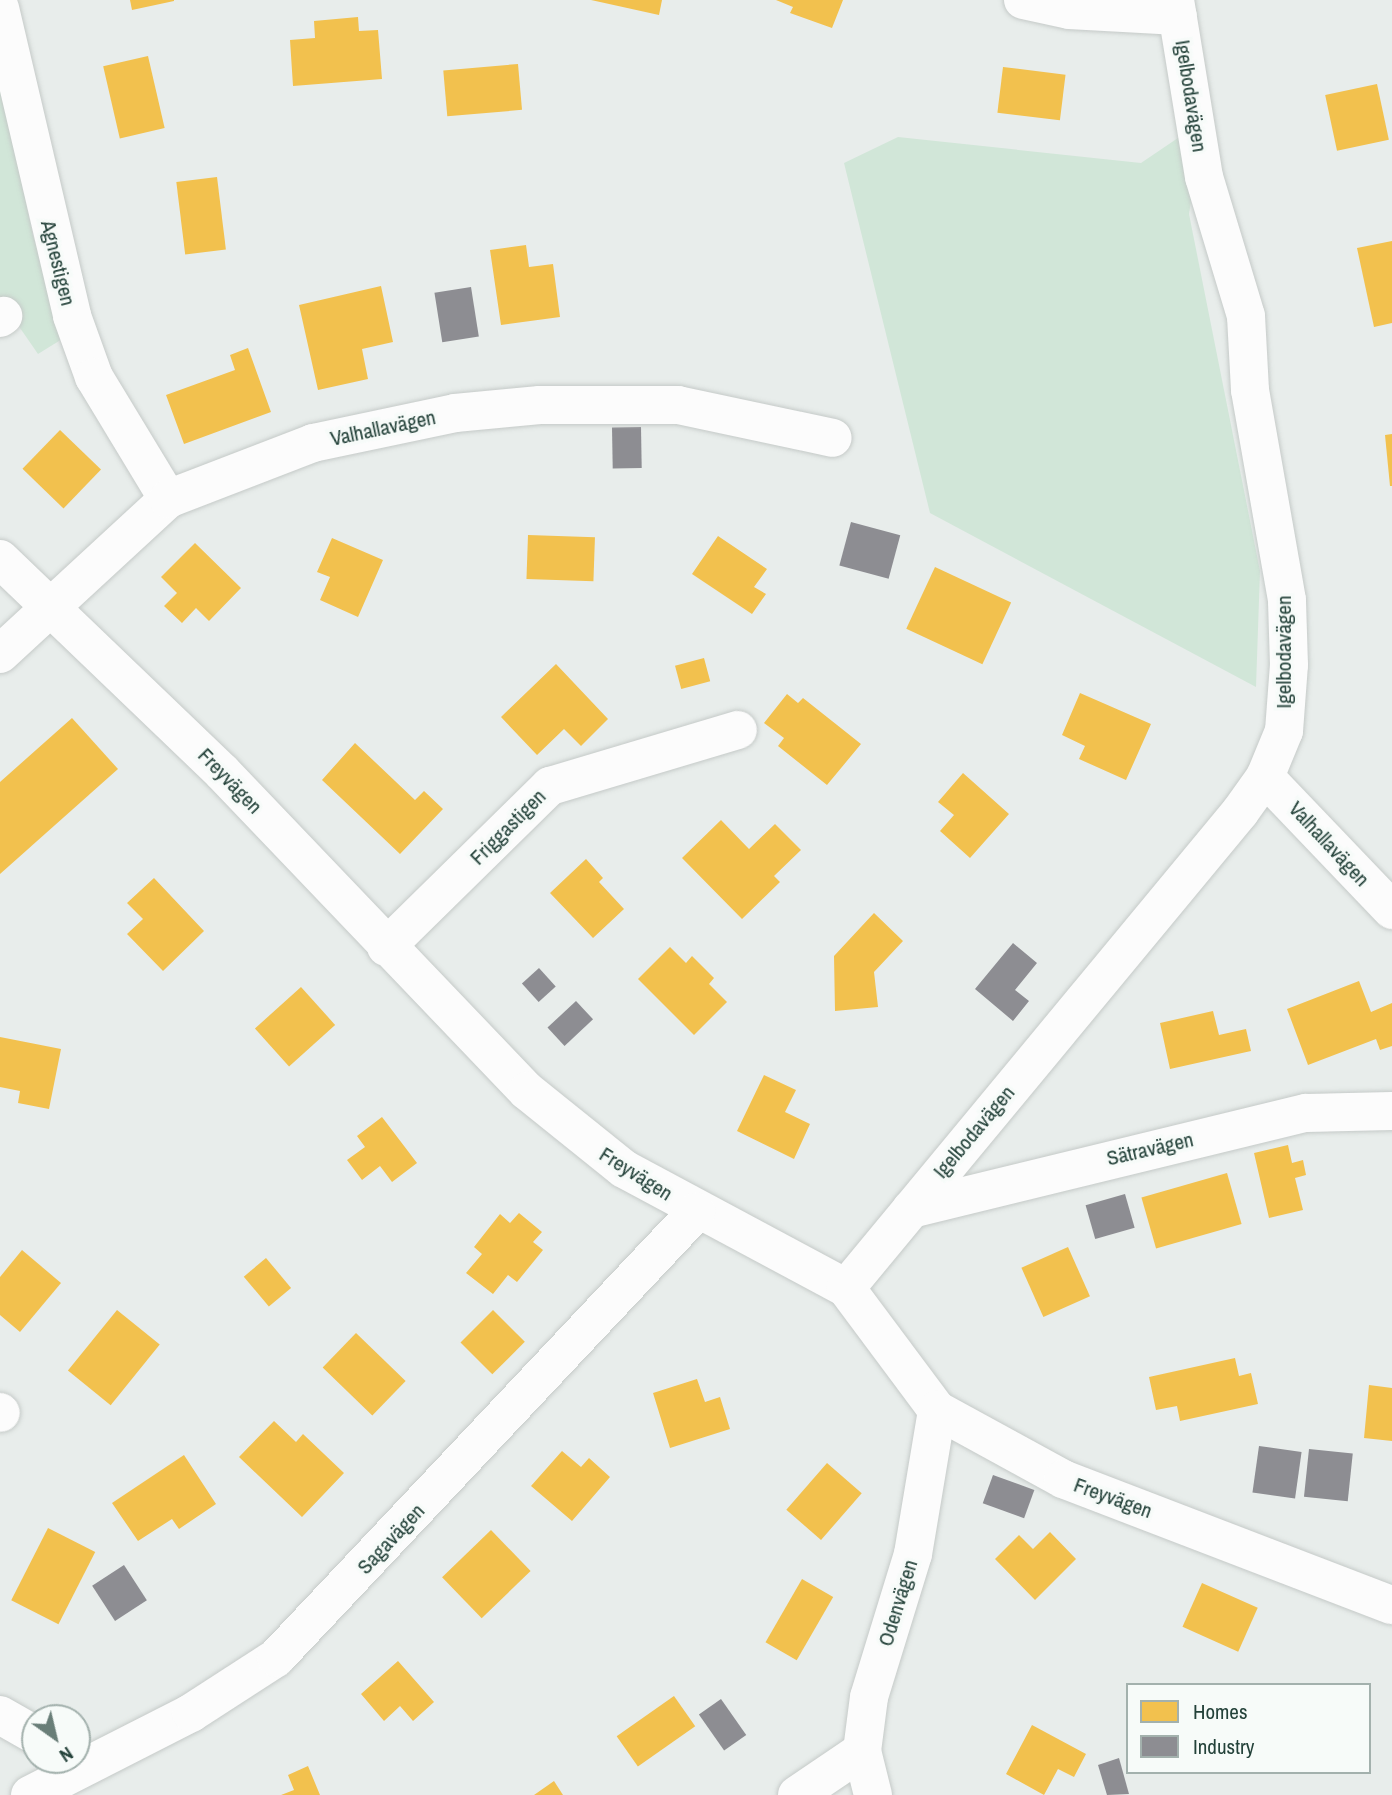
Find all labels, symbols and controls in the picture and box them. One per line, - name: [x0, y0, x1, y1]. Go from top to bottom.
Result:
- street label: Igelbodavägen: [1170, 38, 1212, 154]
- street label: Agnestigen: [35, 218, 81, 308]
- street label: Valhallavägen: [328, 405, 438, 451]
- street label: Igelbodavägen: [1271, 596, 1297, 708]
- street label: Freyvägen: [193, 743, 267, 819]
- street label: Friggastigen: [465, 784, 551, 870]
- street label: Valhallavägen: [1283, 796, 1375, 892]
- street label: Igelbodavägen: [928, 1081, 1020, 1183]
- street label: Sätravägen: [1104, 1127, 1196, 1171]
- street label: Freyvägen: [595, 1142, 677, 1206]
- street label: Freyvägen: [1070, 1472, 1156, 1524]
- street label: Sagavägen: [352, 1499, 430, 1579]
- street label: Odenvägen: [873, 1557, 923, 1649]
- legend: [1126, 1683, 1371, 1774]
- text: Homes: [1193, 1697, 1248, 1726]
- north arrow: [21, 1704, 91, 1774]
- text: Industry: [1193, 1732, 1254, 1761]
- text: N: [55, 1741, 79, 1769]

